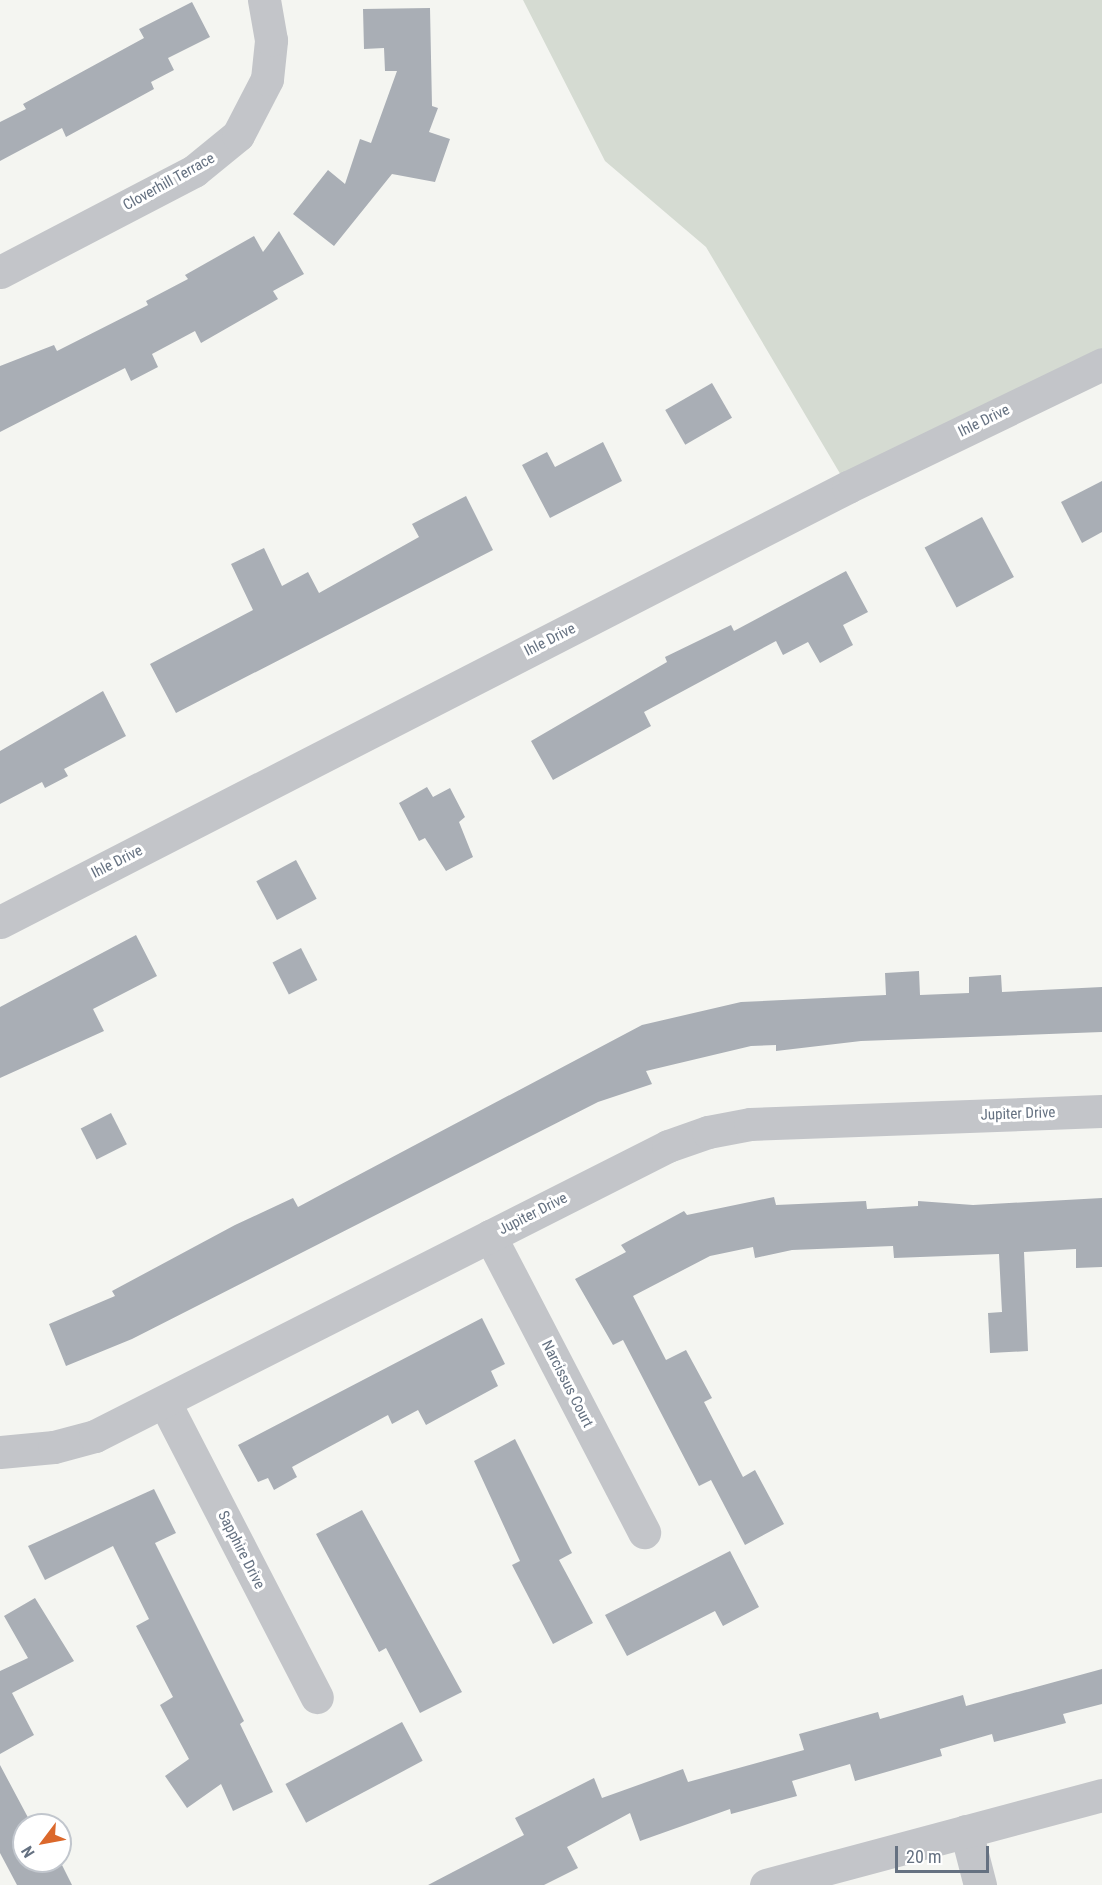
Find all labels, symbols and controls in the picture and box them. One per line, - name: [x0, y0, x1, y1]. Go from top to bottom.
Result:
- street label: Cloverhill Terrace: [120, 149, 218, 215]
- street label: Ihle Drive: [955, 401, 1013, 441]
- street label: Ihle Drive: [521, 620, 579, 660]
- street label: Ihle Drive: [88, 842, 146, 882]
- street label: Jupiter Drive: [980, 1104, 1056, 1124]
- street label: Jupiter Drive: [496, 1189, 570, 1239]
- street label: Narcissus Court: [537, 1338, 597, 1430]
- street label: Sapphire Drive: [214, 1508, 268, 1592]
- north arrow: [12, 1813, 72, 1873]
- scale bar: [898, 1834, 992, 1872]
- text: N: [17, 1843, 39, 1861]
- text: 20 m: [906, 1846, 941, 1867]

